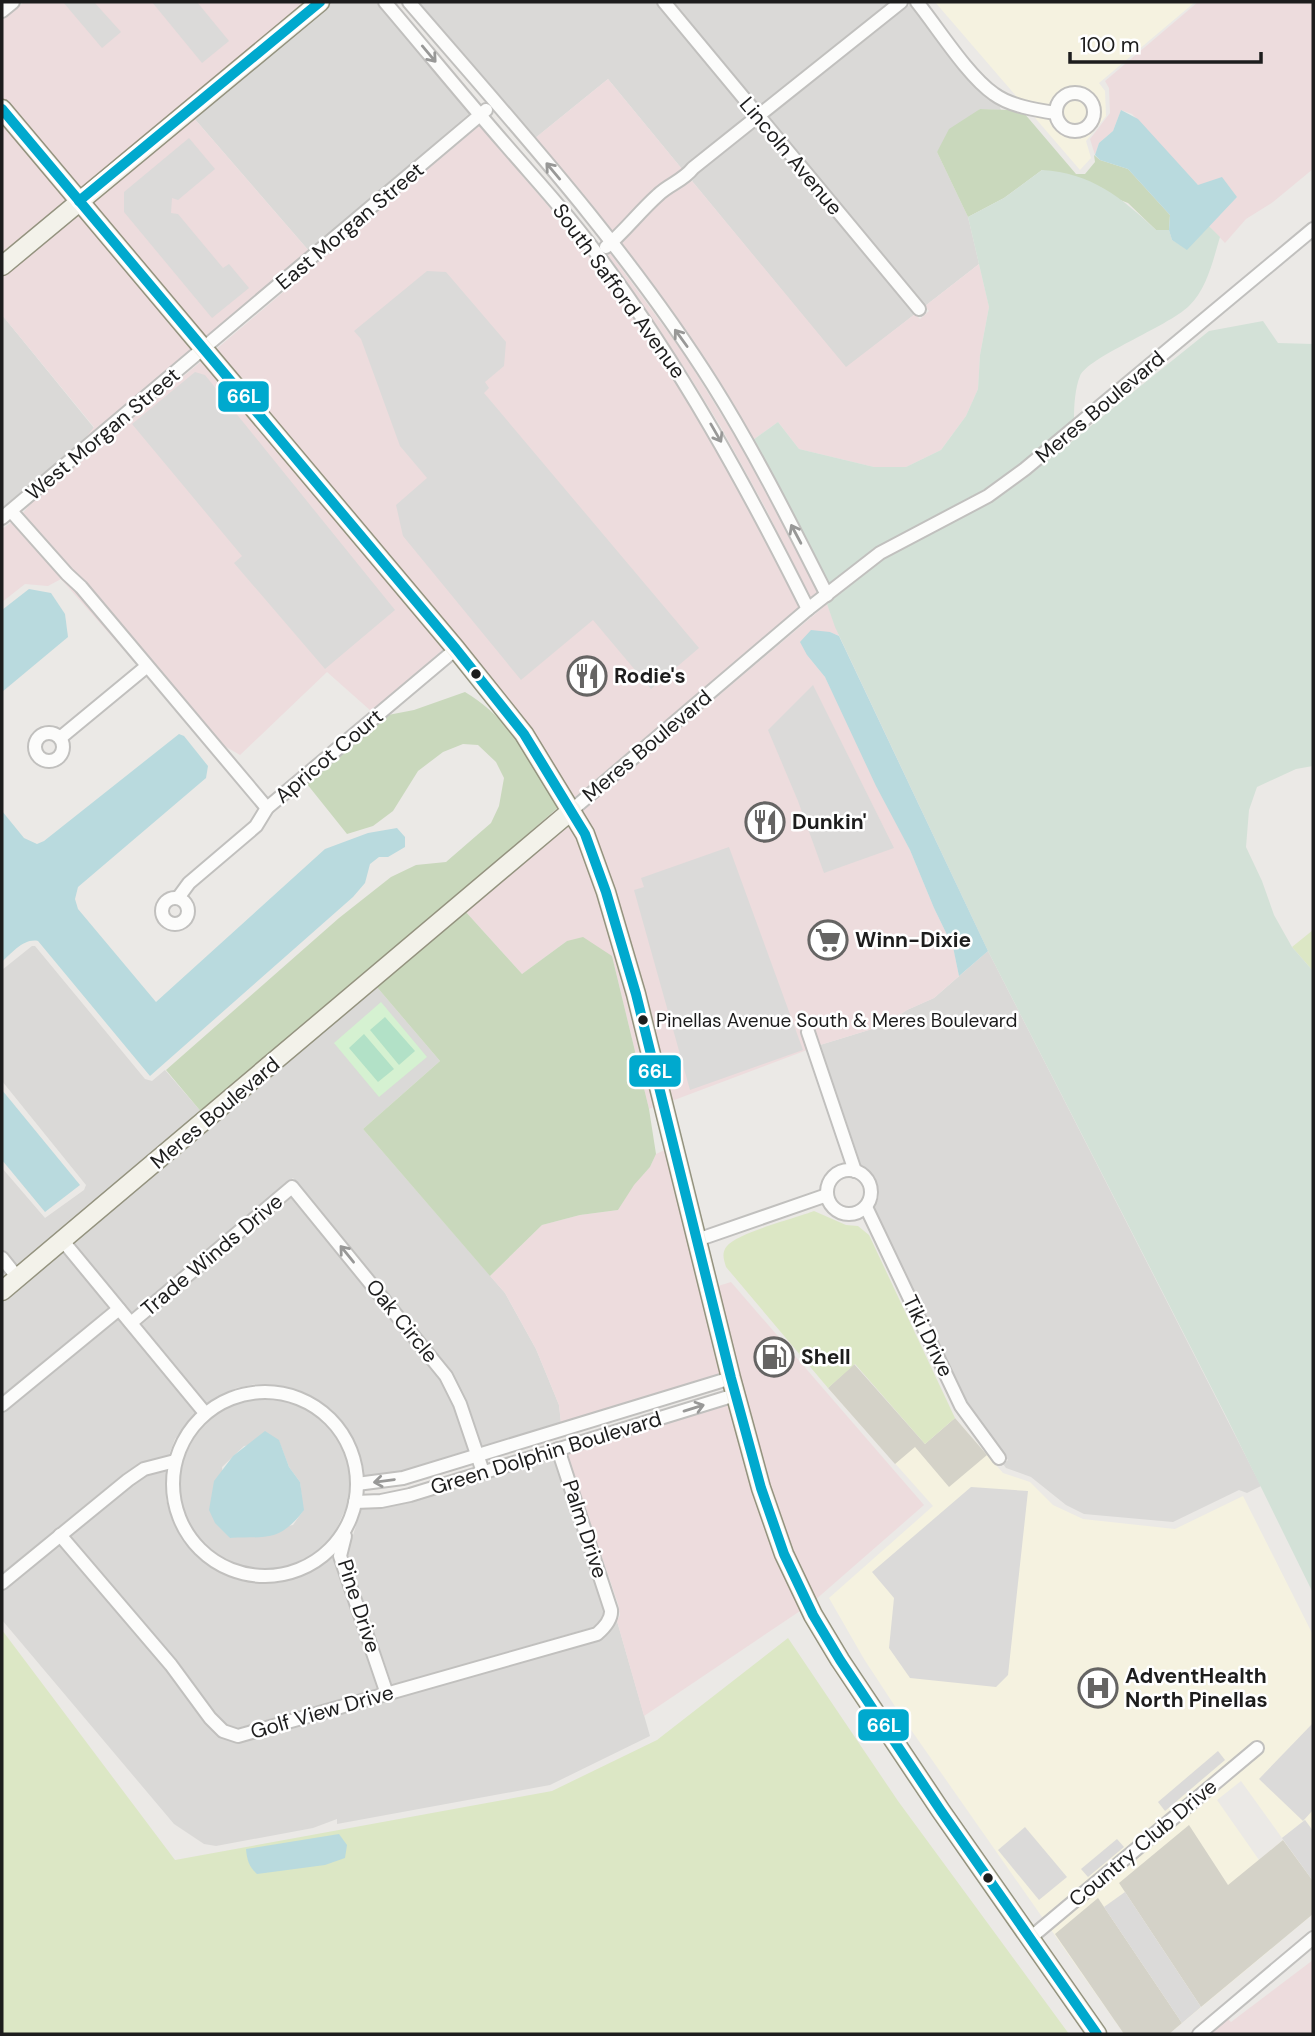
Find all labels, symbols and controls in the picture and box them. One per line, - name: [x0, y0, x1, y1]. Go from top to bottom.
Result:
- scale bar: [1070, 21, 1261, 65]
- text: 100 m: [1080, 31, 1140, 59]
- one-way arrow: [421, 45, 437, 63]
- street label: Lincoln Avenue: [733, 91, 849, 221]
- street label: East Morgan Street: [270, 156, 430, 296]
- one-way arrow: [545, 162, 561, 180]
- street label: South Safford Avenue: [546, 198, 692, 384]
- one-way arrow: [674, 329, 688, 348]
- street label: Meres Boulevard: [1029, 345, 1171, 469]
- street label: West Morgan Street: [20, 361, 186, 507]
- line badge: 66L: [217, 380, 270, 413]
- text: 66L: [227, 384, 261, 409]
- one-way arrow: [709, 423, 723, 443]
- one-way arrow: [788, 524, 802, 545]
- restaurant icon: Rodie's: [566, 655, 608, 697]
- place label: Rodie's: [614, 662, 686, 690]
- unlabelled marker: [469, 667, 483, 681]
- street label: Meres Boulevard: [576, 684, 718, 808]
- street label: Apricot Court: [269, 702, 389, 810]
- restaurant icon: Dunkin': [744, 801, 786, 843]
- place label: Dunkin': [792, 808, 867, 836]
- supermarket icon: Winn-Dixie: [807, 919, 849, 961]
- place label: Winn-Dixie: [855, 926, 971, 954]
- place label: Pinellas Avenue South & Meres Boulevard: [656, 1008, 1017, 1033]
- marker: Pinellas Avenue South & Meres Boulevard: [636, 1013, 650, 1027]
- street label: Meres Boulevard: [144, 1051, 286, 1175]
- line badge: 66L: [628, 1054, 682, 1088]
- text: 66L: [638, 1059, 672, 1084]
- street label: Trade Winds Drive: [135, 1187, 289, 1323]
- one-way arrow: [339, 1245, 355, 1263]
- street label: Oak Circle: [360, 1273, 444, 1369]
- street label: Tiki Drive: [896, 1290, 960, 1382]
- fuel station icon: Shell: [753, 1336, 795, 1378]
- place label: Shell: [801, 1343, 851, 1371]
- one-way arrow: [683, 1400, 705, 1413]
- street label: Green Dolphin Boulevard: [427, 1405, 665, 1501]
- one-way arrow: [373, 1475, 396, 1488]
- street label: Palm Drive: [556, 1476, 614, 1582]
- street label: Pine Drive: [331, 1556, 387, 1656]
- place label: AdventHealth North Pinellas: [1125, 1662, 1268, 1714]
- hospital icon: AdventHealth North Pinellas: [1077, 1667, 1119, 1709]
- street label: Golf View Drive: [247, 1678, 397, 1746]
- line badge: 66L: [857, 1708, 910, 1742]
- text: 66L: [867, 1713, 901, 1738]
- street label: Country Club Drive: [1063, 1773, 1223, 1913]
- unlabelled marker: [981, 1871, 995, 1885]

